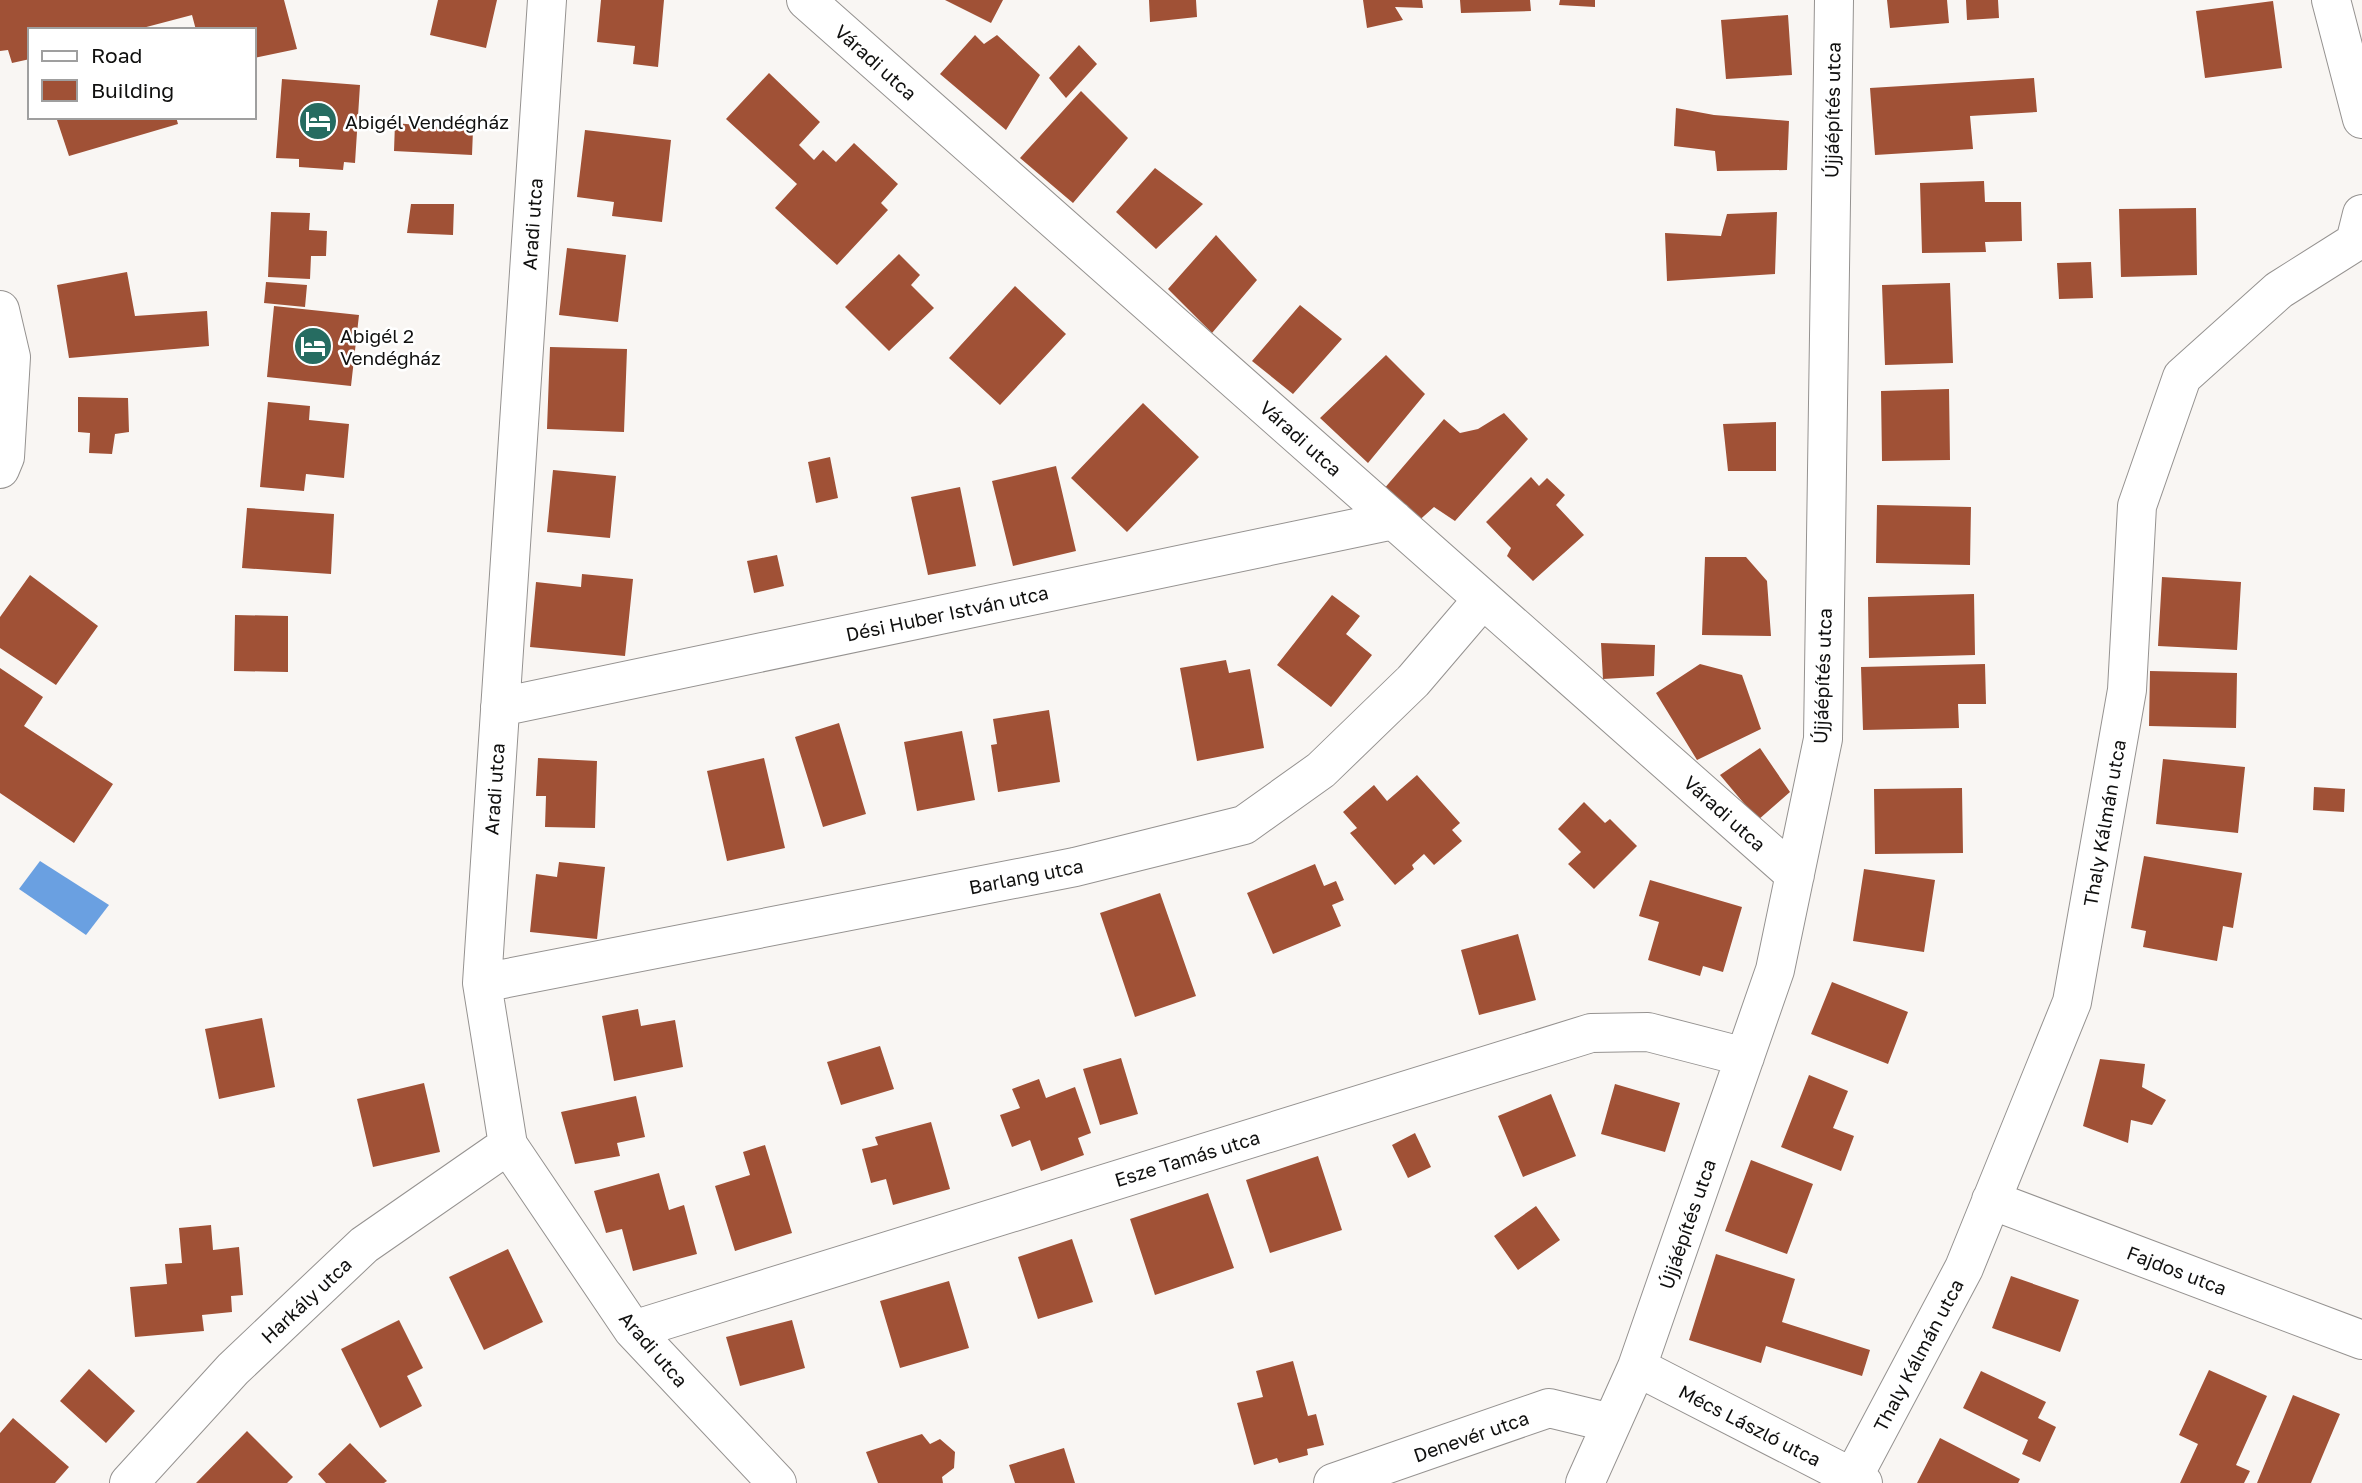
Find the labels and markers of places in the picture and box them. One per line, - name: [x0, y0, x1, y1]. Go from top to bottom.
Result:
- hotel icon: Abigél Vendégház: [297, 100, 339, 142]
- place label: Abigél Vendégház: [345, 110, 509, 133]
- place label: Abigél 2 Vendégház: [340, 324, 441, 369]
- hotel icon: Abigél 2 Vendégház: [292, 325, 334, 367]

